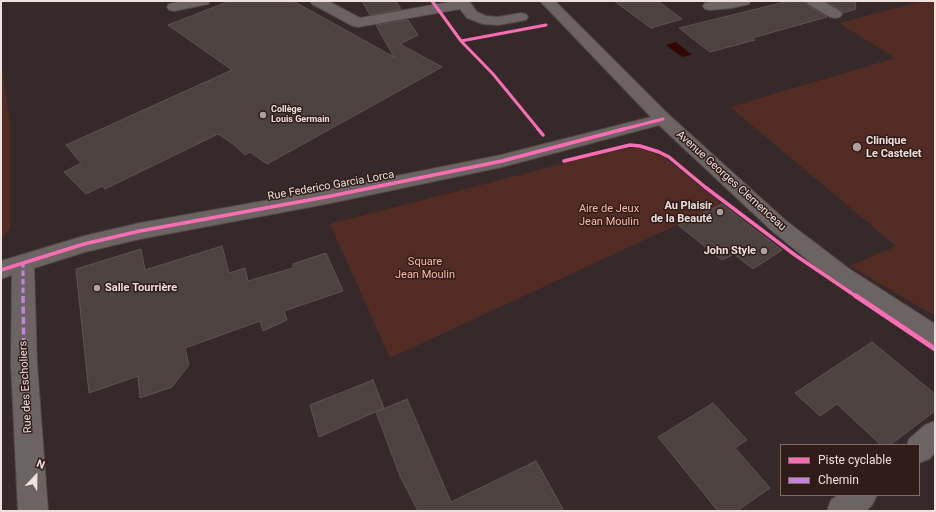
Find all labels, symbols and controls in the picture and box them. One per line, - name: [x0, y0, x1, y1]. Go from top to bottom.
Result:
- place label: Collège Louis Germain: [271, 105, 330, 126]
- marker: Collège Louis Germain: [258, 110, 268, 120]
- street label: Avenue Georges Clemenceau: [673, 128, 789, 234]
- place label: Clinique Le Castelet: [866, 134, 922, 160]
- marker: Clinique Le Castelet: [851, 141, 863, 153]
- street label: Rue Federico Garcia Lorca: [267, 168, 395, 204]
- place label: Au Plaisir de la Beauté: [651, 199, 712, 225]
- park label: Aire de Jeux Jean Moulin: [579, 202, 639, 228]
- marker: Au Plaisir de la Beauté: [715, 207, 725, 217]
- place label: John Style: [704, 244, 756, 258]
- marker: John Style: [759, 246, 769, 256]
- park label: Square Jean Moulin: [395, 255, 455, 281]
- place label: Salle Tourrière: [105, 281, 177, 295]
- marker: Salle Tourrière: [92, 283, 102, 293]
- street label: Rue des Escholiers: [17, 340, 35, 434]
- legend: [780, 444, 920, 496]
- text: Piste cyclable: [818, 453, 892, 467]
- north arrow: [16, 456, 56, 496]
- text: N: [35, 457, 47, 472]
- text: Chemin: [818, 473, 859, 487]

